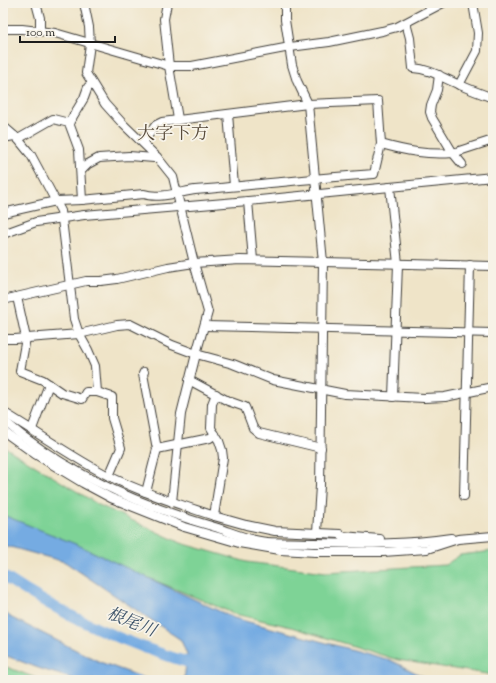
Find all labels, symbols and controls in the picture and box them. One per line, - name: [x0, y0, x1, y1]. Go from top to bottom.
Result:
- scale bar: [20, 18, 115, 44]
- text: 100 m: [26, 24, 55, 42]
- district label: 大字下方: [137, 122, 209, 148]
- water label: 根尾川: [103, 602, 161, 644]

